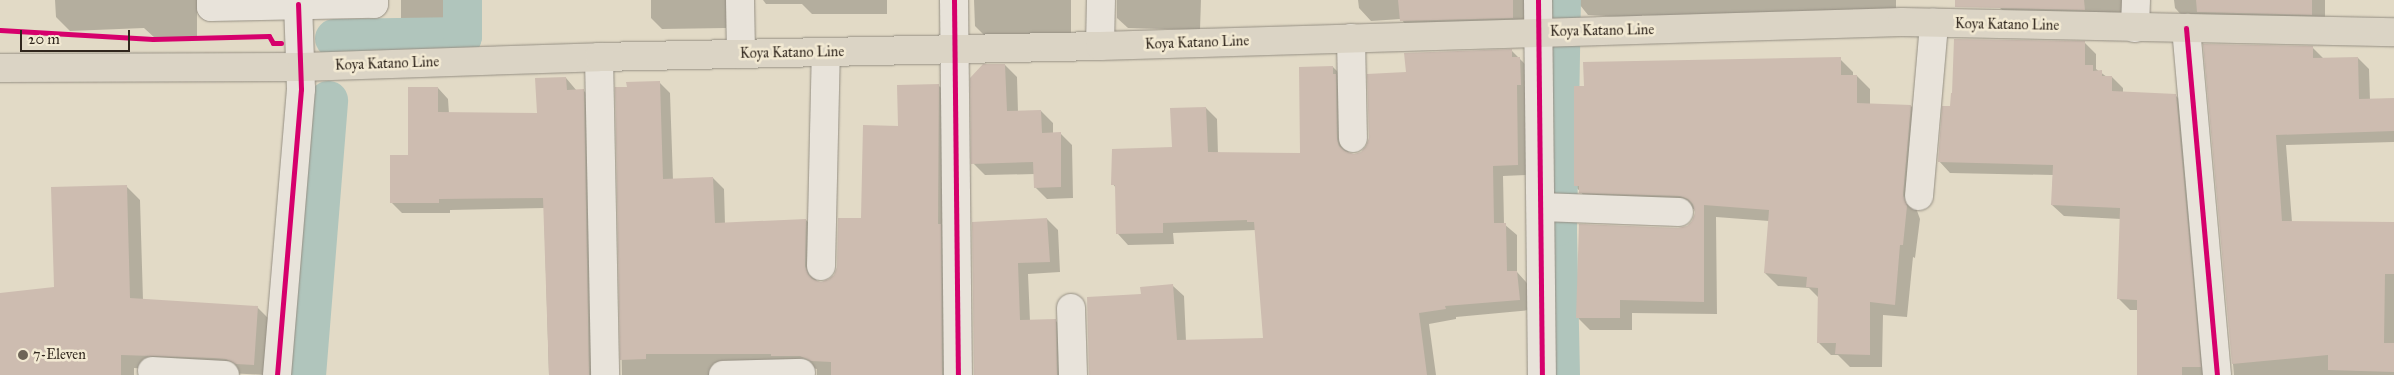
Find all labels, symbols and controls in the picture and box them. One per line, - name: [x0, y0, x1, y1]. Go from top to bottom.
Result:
- street label: Koya Katano Line: [1955, 16, 2059, 34]
- scale bar: [22, 20, 132, 52]
- street label: Koya Katano Line: [1550, 22, 1654, 40]
- text: 20 m: [28, 30, 60, 48]
- street label: Koya Katano Line: [1145, 33, 1249, 53]
- street label: Koya Katano Line: [740, 44, 844, 62]
- street label: Koya Katano Line: [335, 54, 439, 74]
- place label: 7-Eleven: [33, 347, 86, 363]
- marker: 7-Eleven: [17, 349, 29, 361]

